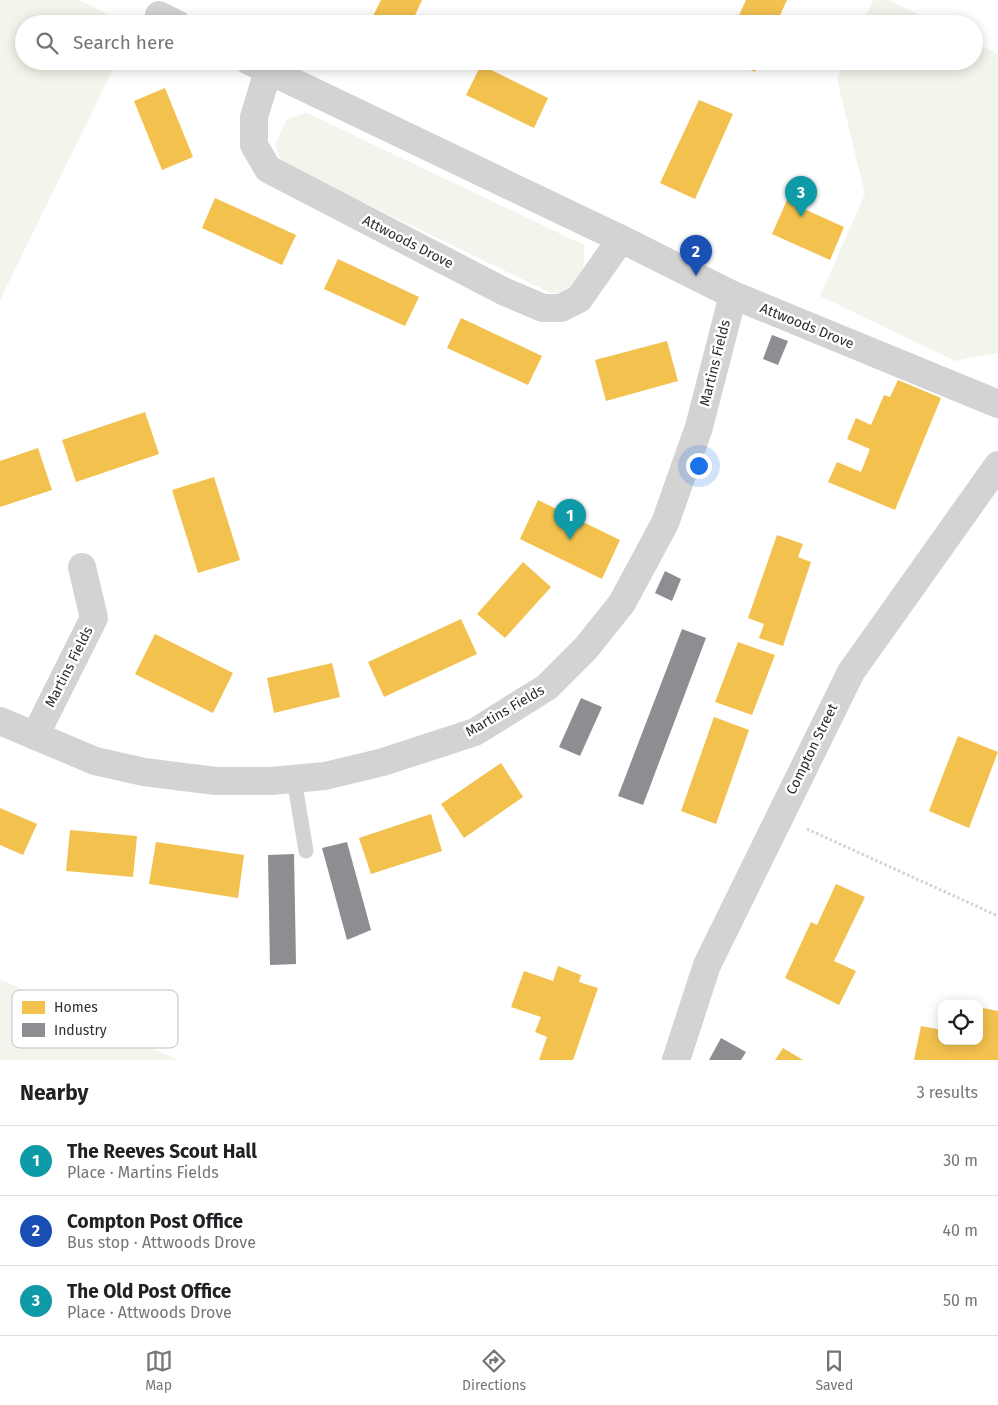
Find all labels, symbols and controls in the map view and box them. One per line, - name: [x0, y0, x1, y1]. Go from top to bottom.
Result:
- search box: [15, 15, 983, 70]
- icon: search: [33, 29, 61, 57]
- text: Search here: [73, 31, 174, 54]
- pin: 3: [785, 176, 817, 217]
- street label: Attwoods Drove: [360, 212, 456, 272]
- pin: 2: [680, 235, 712, 276]
- street label: Attwoods Drove: [758, 299, 856, 353]
- street label: Martins Fields: [696, 318, 734, 408]
- your location: [686, 453, 712, 479]
- pin: 1: [554, 499, 586, 540]
- street label: Martins Fields: [41, 623, 97, 710]
- street label: Martins Fields: [463, 681, 548, 740]
- street label: Compton Street: [783, 700, 842, 797]
- legend: [12, 990, 178, 1048]
- text: Homes: [54, 999, 98, 1016]
- map controls: [938, 1000, 983, 1045]
- button: locate: [938, 1000, 983, 1045]
- text: Industry: [54, 1022, 107, 1039]
- text: Nearby: [20, 1080, 88, 1106]
- text: 3 results: [917, 1083, 978, 1102]
- text: The Reeves Scout Hall: [67, 1140, 257, 1163]
- text: 1: [32, 1151, 40, 1170]
- text: 30 m: [943, 1151, 978, 1170]
- text: Place · Martins Fields: [67, 1163, 219, 1182]
- text: Compton Post Office: [67, 1210, 243, 1233]
- text: 2: [32, 1221, 40, 1240]
- text: 40 m: [943, 1221, 978, 1240]
- text: Bus stop · Attwoods Drove: [67, 1233, 256, 1252]
- text: The Old Post Office: [67, 1280, 231, 1303]
- text: 3: [32, 1291, 40, 1310]
- text: 50 m: [943, 1291, 978, 1310]
- text: Place · Attwoods Drove: [67, 1303, 232, 1322]
- tab: Map: [145, 1347, 173, 1394]
- tab: Directions: [462, 1347, 526, 1394]
- tab: Saved: [815, 1347, 853, 1394]

